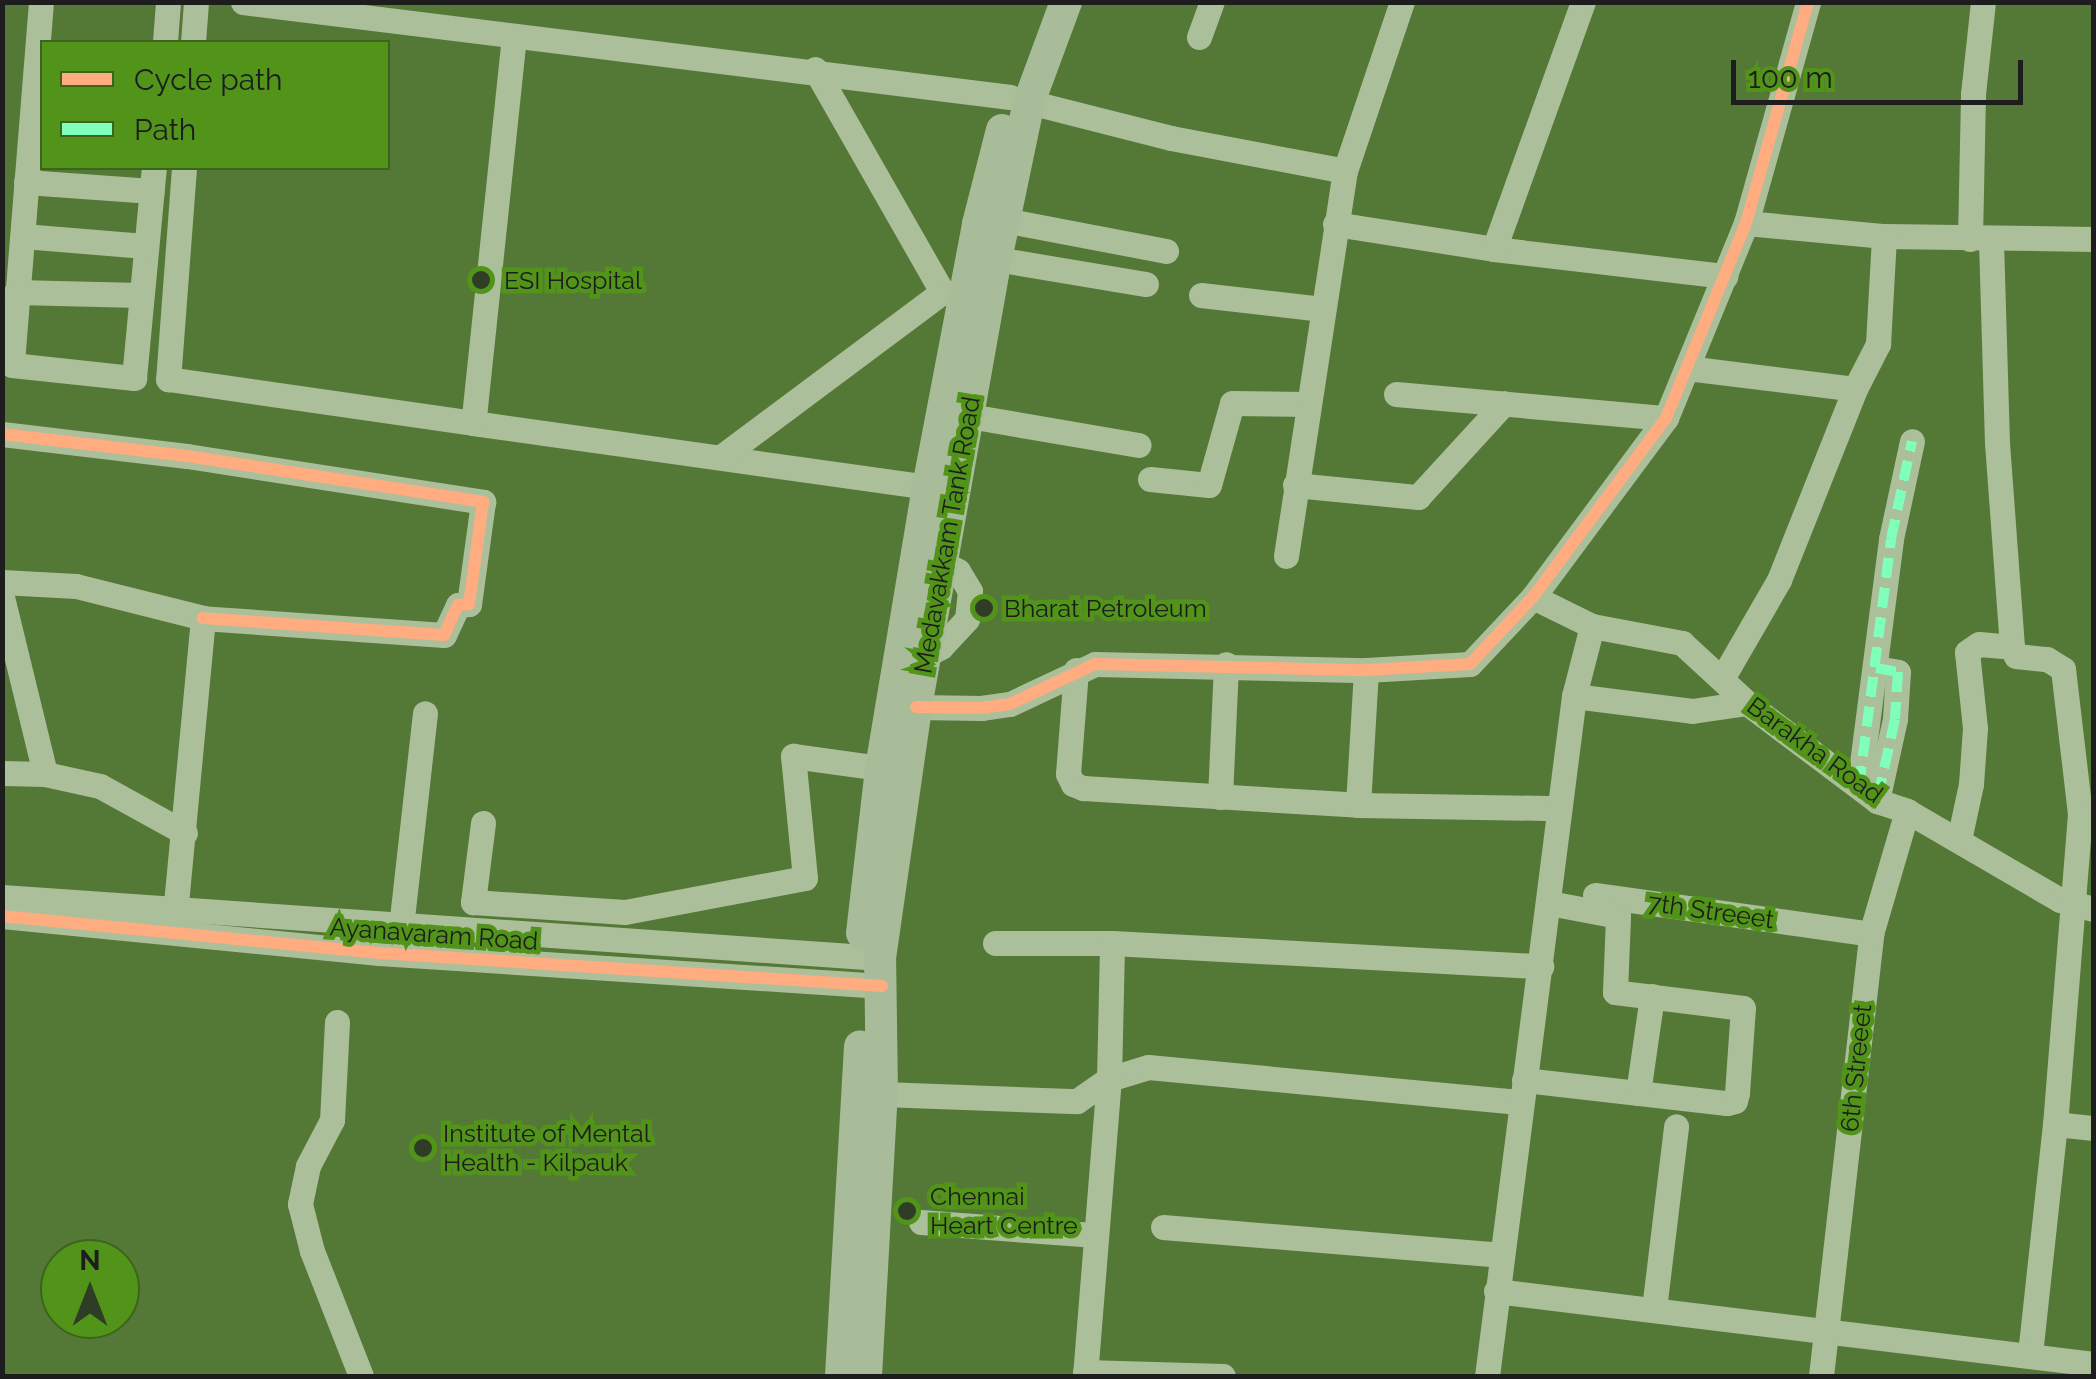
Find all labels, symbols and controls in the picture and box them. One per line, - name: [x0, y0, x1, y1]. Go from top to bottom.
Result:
- legend: [40, 40, 390, 170]
- scale bar: [1736, 40, 2028, 102]
- text: 100 m: [1748, 60, 1833, 95]
- text: Cycle path: [134, 62, 282, 97]
- text: Path: [134, 112, 196, 147]
- place label: ESI Hospital: [504, 265, 642, 295]
- marker: ESI Hospital: [468, 267, 494, 293]
- street label: Medavakkam Tank Road: [908, 394, 986, 676]
- place label: Bharat Petroleum: [1004, 593, 1207, 623]
- marker: Bharat Petroleum: [973, 597, 995, 619]
- street label: Barakha Road: [1741, 691, 1889, 809]
- street label: 7th Streeet: [1646, 887, 1776, 935]
- street label: Ayanavaram Road: [329, 912, 539, 956]
- street label: 6th Streeet: [1834, 1003, 1878, 1133]
- place label: Institute of Mental Health - Kilpauk: [443, 1119, 651, 1178]
- marker: Institute of Mental Health - Kilpauk: [412, 1137, 434, 1159]
- place label: Chennai Heart Centre: [930, 1182, 1078, 1241]
- marker: Chennai Heart Centre: [894, 1198, 920, 1224]
- north arrow: [40, 1239, 140, 1339]
- text: N: [79, 1244, 101, 1277]

